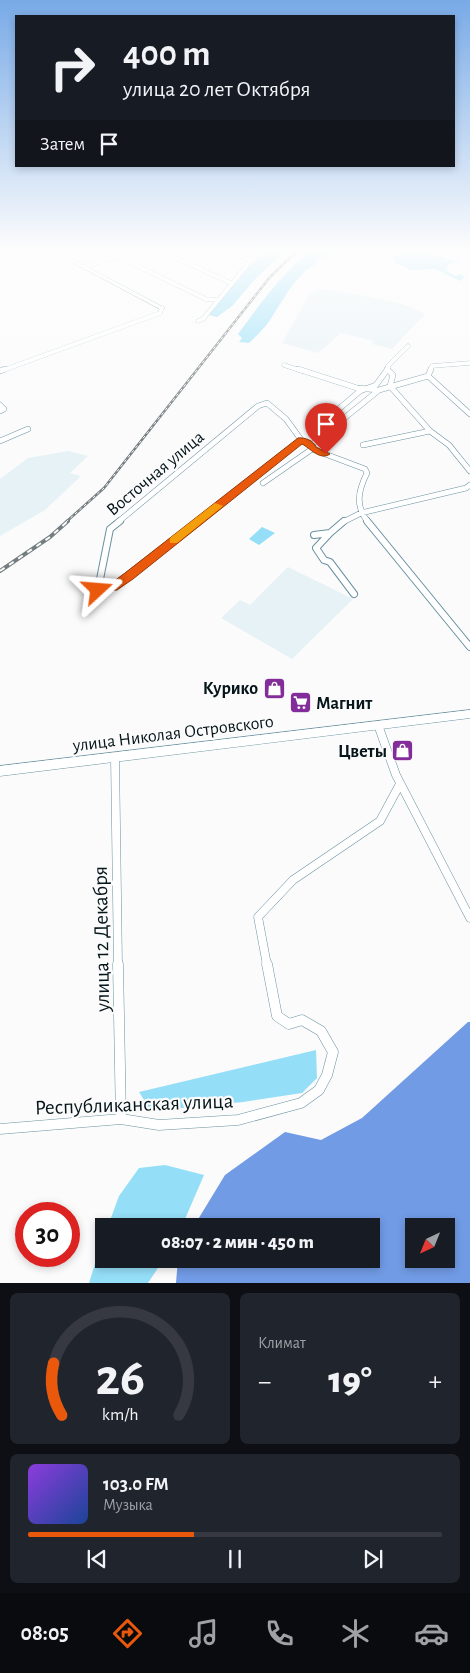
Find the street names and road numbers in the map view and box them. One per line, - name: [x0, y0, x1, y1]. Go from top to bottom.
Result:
- street label: Восточная улица: [103, 428, 208, 520]
- street label: улица Николая Островского: [71, 713, 275, 755]
- street label: улица 12 Декабря: [90, 866, 113, 1013]
- street label: Республиканская улица: [34, 1091, 234, 1118]

